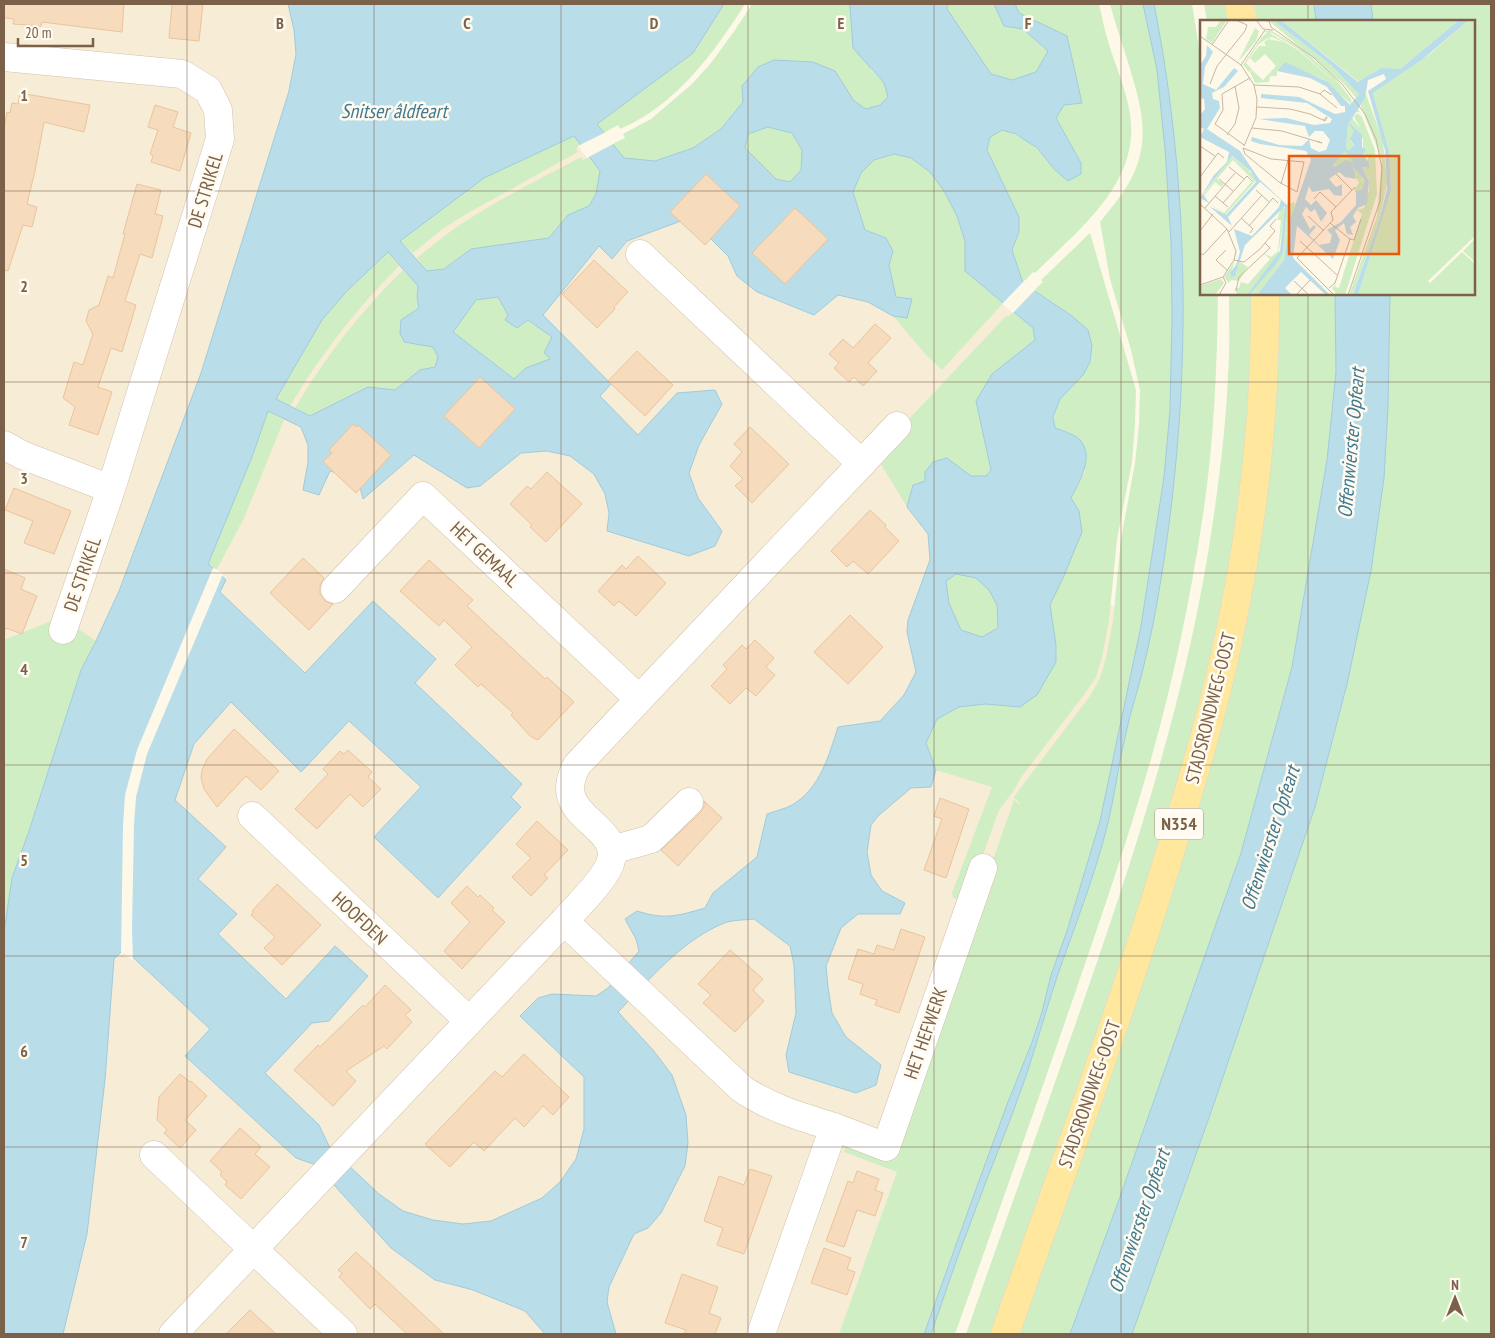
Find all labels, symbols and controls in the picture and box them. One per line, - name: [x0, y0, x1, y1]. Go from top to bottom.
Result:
- text: B: [276, 13, 284, 33]
- text: C: [463, 13, 471, 33]
- text: D: [650, 13, 659, 33]
- text: E: [838, 13, 845, 33]
- text: F: [1025, 13, 1032, 33]
- scale bar: [18, 15, 92, 47]
- inset map: [1200, 20, 1475, 295]
- text: 20 m: [25, 23, 51, 42]
- text: 1: [20, 85, 28, 105]
- water label: Snitser âldfeart: [341, 98, 449, 124]
- street label: DE STRIKEL: [182, 149, 228, 231]
- text: 2: [20, 276, 28, 296]
- water label: Offenwierster Opfeart: [1332, 365, 1371, 519]
- text: 3: [20, 468, 28, 488]
- street label: HET GEMAAL: [445, 516, 525, 592]
- street label: DE STRIKEL: [58, 533, 106, 615]
- street label: STADSRONDWEG-OOST: [1180, 629, 1240, 786]
- text: 4: [20, 659, 28, 679]
- water label: Offenwierster Opfeart: [1234, 760, 1306, 913]
- road number: N354: [1155, 809, 1203, 840]
- text: 5: [20, 850, 28, 870]
- street label: HOOFDEN: [327, 886, 393, 950]
- street label: HET HEFWERK: [898, 984, 952, 1082]
- street label: STADSRONDWEG-OOST: [1052, 1016, 1126, 1171]
- text: 6: [20, 1041, 28, 1061]
- water label: Offenwierster Opfeart: [1102, 1143, 1177, 1296]
- text: 7: [20, 1232, 28, 1252]
- north arrow: [1430, 1273, 1480, 1323]
- text: N: [1451, 1276, 1459, 1294]

